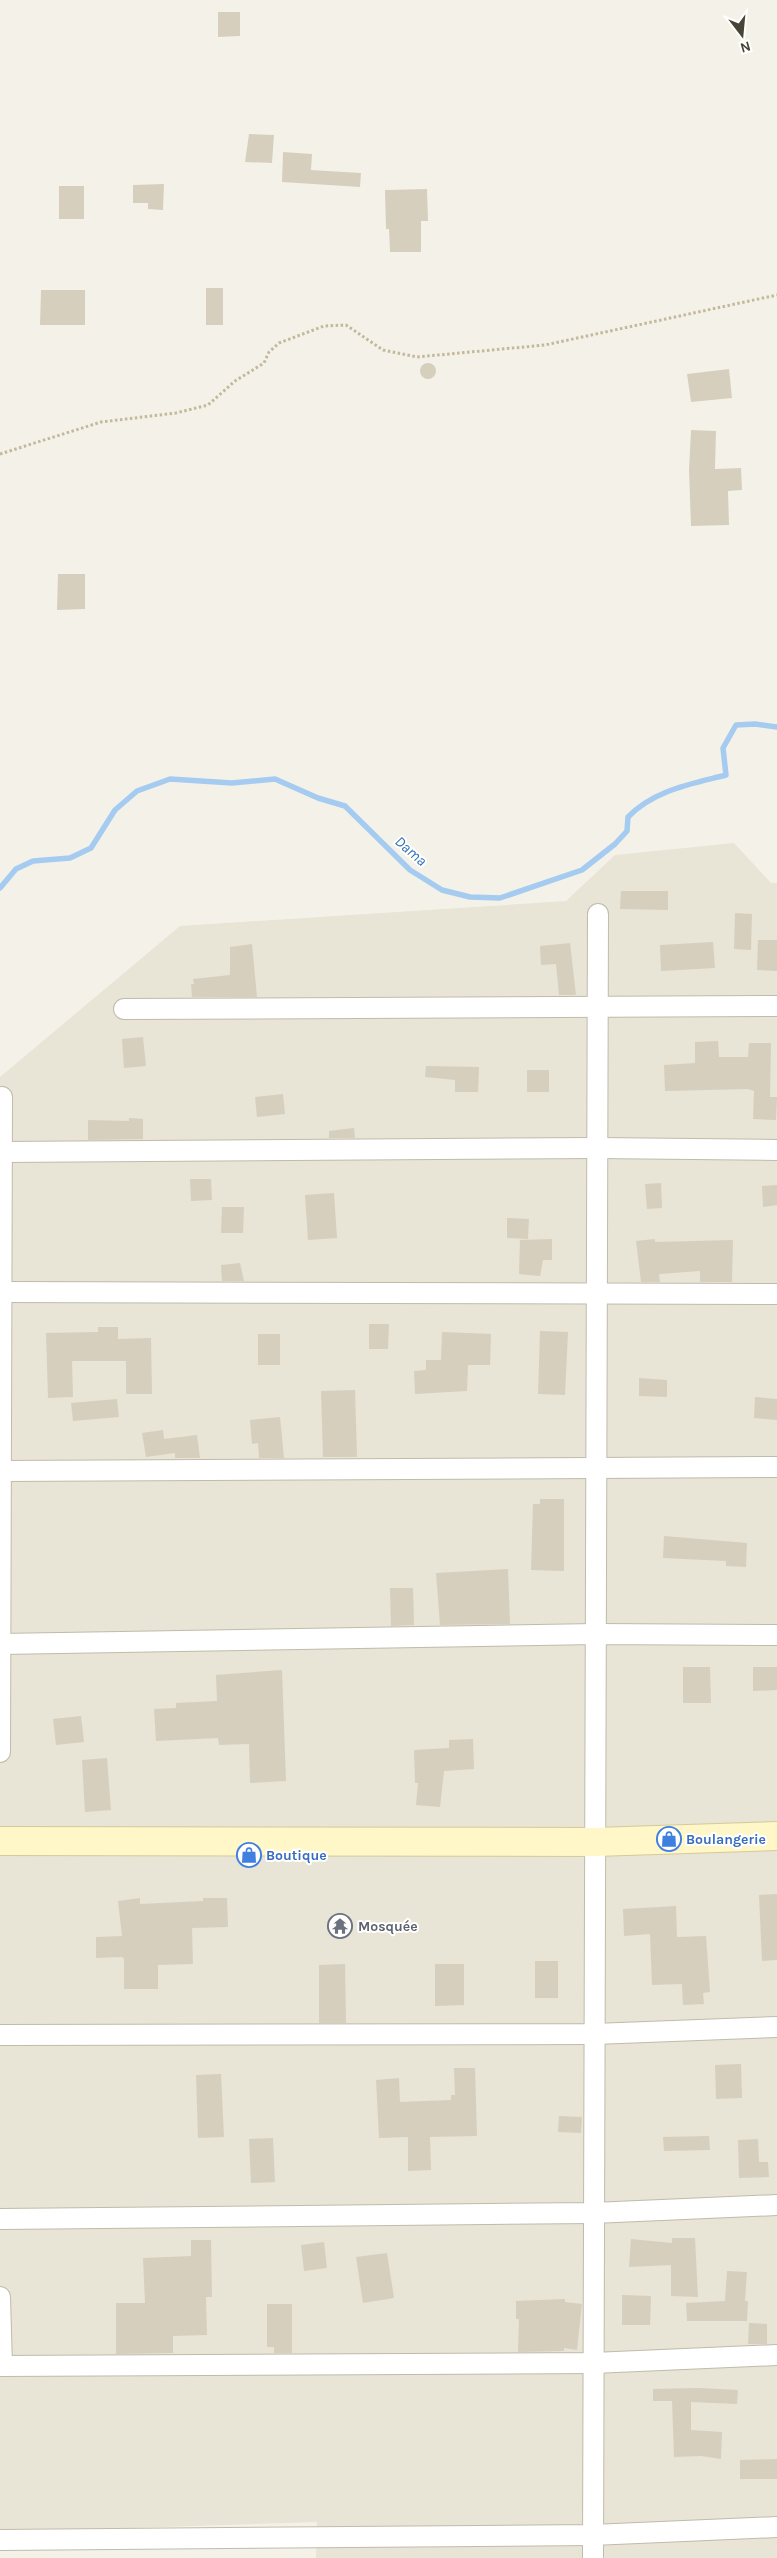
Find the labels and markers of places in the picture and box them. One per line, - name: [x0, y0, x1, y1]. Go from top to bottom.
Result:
- shop icon: Boulangerie: [656, 1826, 682, 1852]
- place label: Boulangerie: [686, 1831, 766, 1848]
- shop icon: Boutique: [236, 1842, 262, 1868]
- place label: Boutique: [266, 1847, 327, 1864]
- temple icon: Mosquée: [327, 1913, 353, 1939]
- place label: Mosquée: [358, 1918, 418, 1935]

